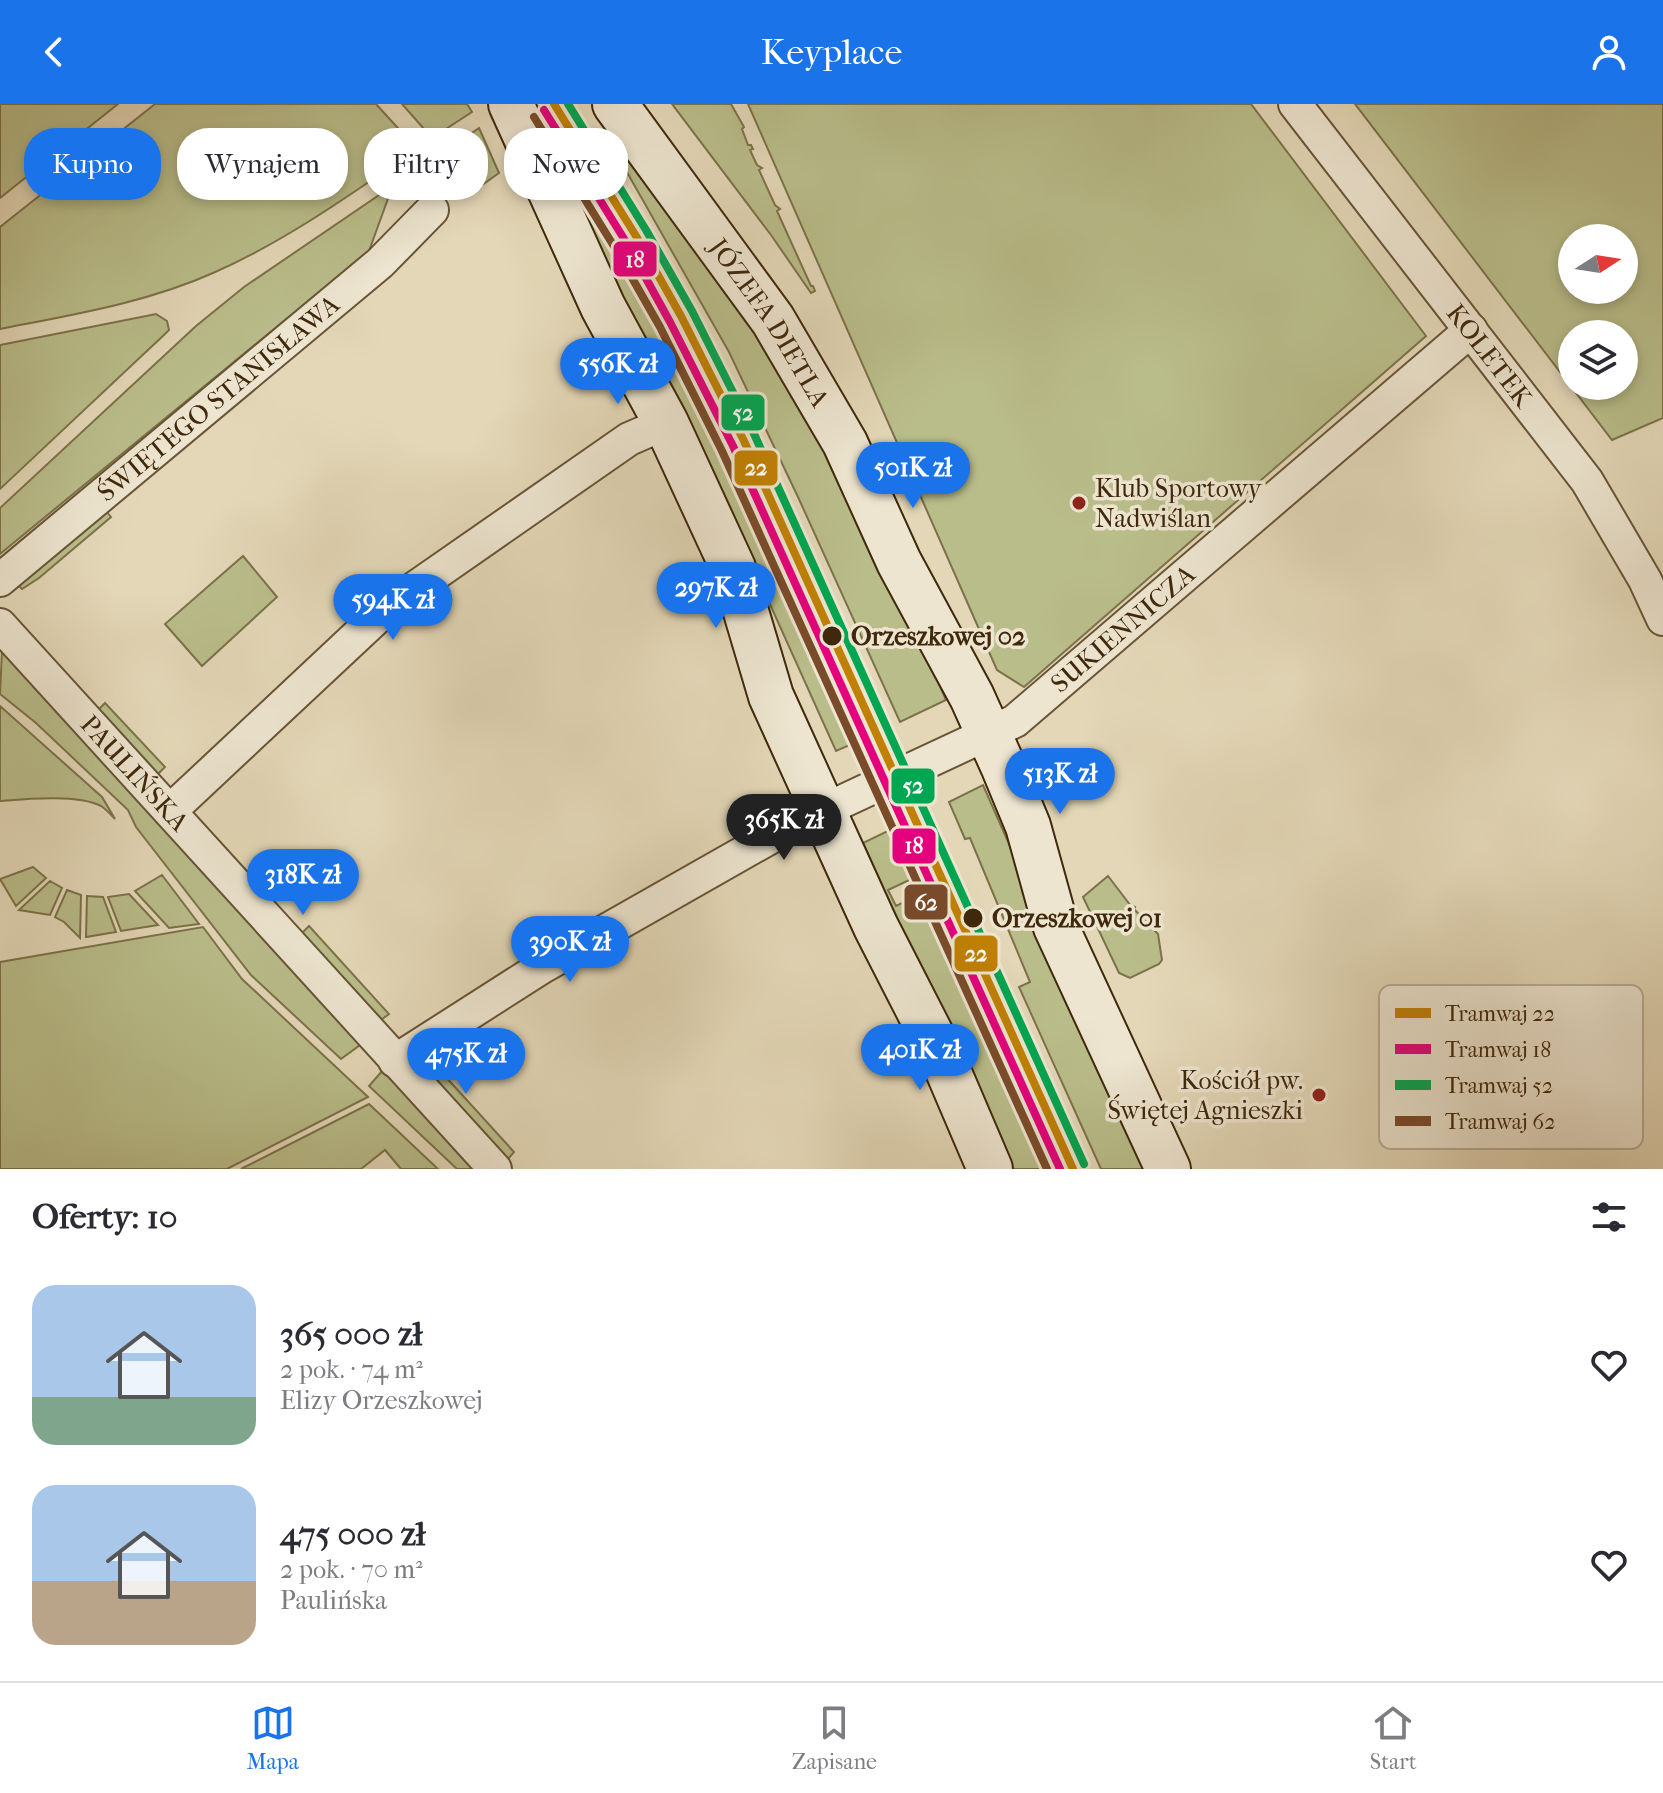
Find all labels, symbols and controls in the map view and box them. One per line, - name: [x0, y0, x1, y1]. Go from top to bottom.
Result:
- icon: back: [32, 30, 76, 74]
- icon: person: [1587, 30, 1631, 74]
- text: Keyplace: [761, 31, 902, 73]
- chip: Kupno: [24, 128, 161, 200]
- chip: Wynajem: [177, 128, 348, 200]
- chip: Filtry: [364, 128, 488, 200]
- chip: Nowe: [504, 128, 628, 200]
- north arrow: [1558, 224, 1638, 304]
- map controls: [1558, 224, 1638, 400]
- street label: JÓZEFA DIETLA: [701, 231, 836, 414]
- line badge: 18: [612, 240, 658, 278]
- text: 18: [626, 247, 644, 273]
- street label: ŚWIĘTEGO STANISŁAWA: [91, 288, 347, 508]
- street label: KOLETEK: [1440, 298, 1540, 414]
- button: layers: [1558, 320, 1638, 400]
- pin: 556K zł: [544, 338, 692, 406]
- text: 556K zł: [578, 348, 658, 379]
- line badge: 52: [720, 393, 766, 432]
- text: 52: [733, 400, 753, 426]
- pin: 501K zł: [839, 442, 987, 510]
- line badge: 22: [733, 449, 779, 487]
- text: 501K zł: [874, 452, 952, 483]
- text: 22: [745, 455, 767, 481]
- place label: Klub Sportowy Nadwiślan: [1095, 473, 1263, 534]
- marker: Klub Sportowy Nadwiślan: [1070, 494, 1088, 512]
- street label: SUKIENNICZA: [1045, 558, 1202, 699]
- pin: 297K zł: [642, 562, 790, 630]
- text: 297K zł: [675, 572, 757, 603]
- pin: 594K zł: [319, 574, 467, 642]
- text: 594K zł: [351, 584, 435, 615]
- place label: Orzeszkowej 02: [851, 621, 1025, 652]
- marker: Orzeszkowej 02: [820, 624, 844, 648]
- street label: PAULIŃSKA: [74, 709, 196, 838]
- pin: 513K zł: [986, 748, 1134, 816]
- text: 513K zł: [1023, 758, 1097, 789]
- line badge: 52: [890, 767, 936, 805]
- text: 52: [903, 773, 923, 799]
- pin: 365K zł: [710, 794, 858, 862]
- text: 365K zł: [744, 804, 824, 835]
- line badge: 18: [891, 827, 937, 865]
- text: 18: [905, 833, 923, 859]
- pin: 318K zł: [229, 849, 377, 917]
- text: 318K zł: [265, 859, 341, 890]
- line badge: 62: [903, 883, 949, 921]
- text: 62: [914, 890, 938, 916]
- place label: Orzeszkowej 01: [992, 903, 1162, 934]
- marker: Orzeszkowej 01: [961, 906, 985, 930]
- pin: 390K zł: [496, 916, 644, 984]
- text: 390K zł: [529, 926, 611, 957]
- line badge: 22: [953, 934, 999, 973]
- text: 22: [965, 941, 987, 967]
- legend: [1379, 985, 1643, 1149]
- text: Tramwaj 22: [1445, 1001, 1555, 1027]
- pin: 401K zł: [846, 1024, 994, 1092]
- pin: 475K zł: [392, 1028, 540, 1096]
- text: 401K zł: [879, 1034, 961, 1065]
- text: Tramwaj 18: [1445, 1037, 1551, 1063]
- text: 475K zł: [425, 1038, 507, 1069]
- place label: Kościół pw. Świętej Agnieszki: [1107, 1065, 1303, 1127]
- text: Tramwaj 52: [1445, 1073, 1553, 1099]
- marker: Kościół pw. Świętej Agnieszki: [1310, 1086, 1328, 1104]
- text: Tramwaj 62: [1445, 1109, 1556, 1135]
- icon: filters: [1587, 1195, 1631, 1239]
- text: Oferty: 10: [32, 1197, 178, 1237]
- text: 365 000 zł: [280, 1314, 422, 1354]
- icon: home: [96, 1317, 192, 1413]
- icon: heart: [1587, 1343, 1631, 1387]
- text: 2 pok. · 74 m²: [280, 1354, 423, 1385]
- text: Elizy Orzeszkowej: [280, 1385, 483, 1416]
- text: 475 000 zł: [280, 1514, 426, 1554]
- icon: home: [96, 1517, 192, 1613]
- icon: heart: [1587, 1543, 1631, 1587]
- text: 2 pok. · 70 m²: [280, 1554, 423, 1585]
- text: Paulińska: [280, 1585, 387, 1616]
- tab: Mapa: [246, 1701, 299, 1775]
- tab: Zapisane: [792, 1701, 877, 1775]
- tab: Start: [1370, 1701, 1417, 1775]

